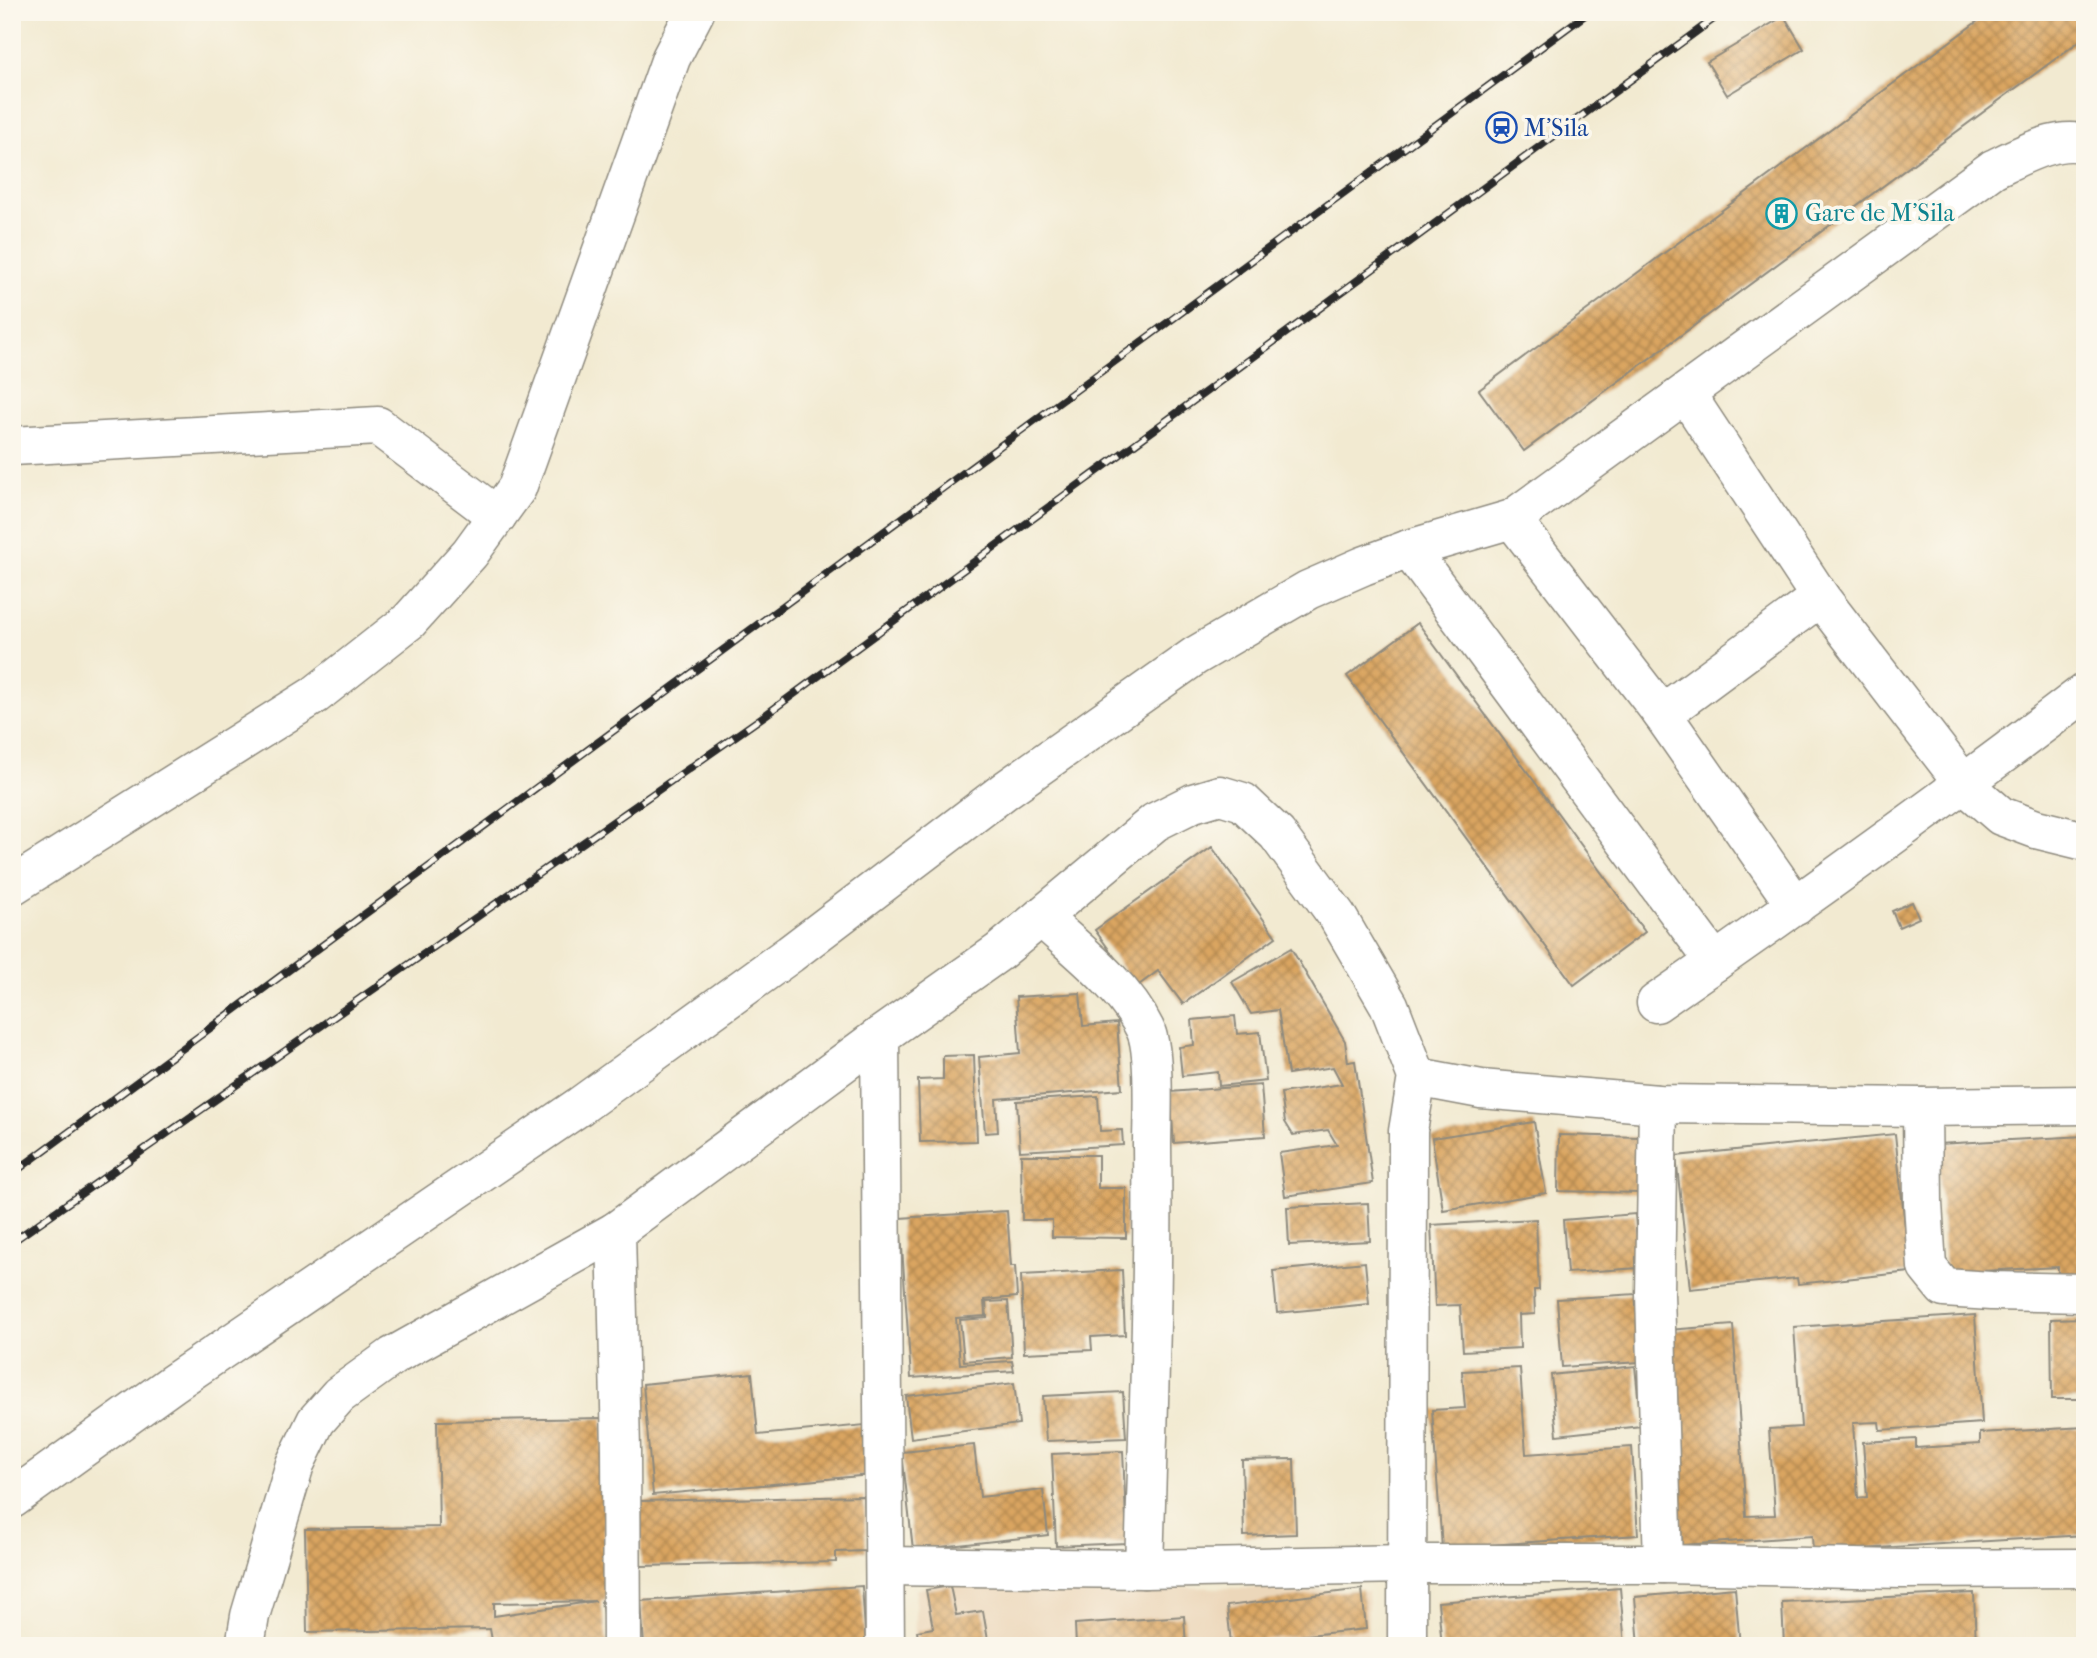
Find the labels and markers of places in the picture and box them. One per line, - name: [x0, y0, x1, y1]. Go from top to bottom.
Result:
- station icon: M'Sila: [1484, 111, 1518, 145]
- place label: M'Sila: [1524, 114, 1589, 142]
- building icon: Gare de M'Sila: [1765, 196, 1799, 230]
- place label: Gare de M'Sila: [1805, 199, 1955, 227]

